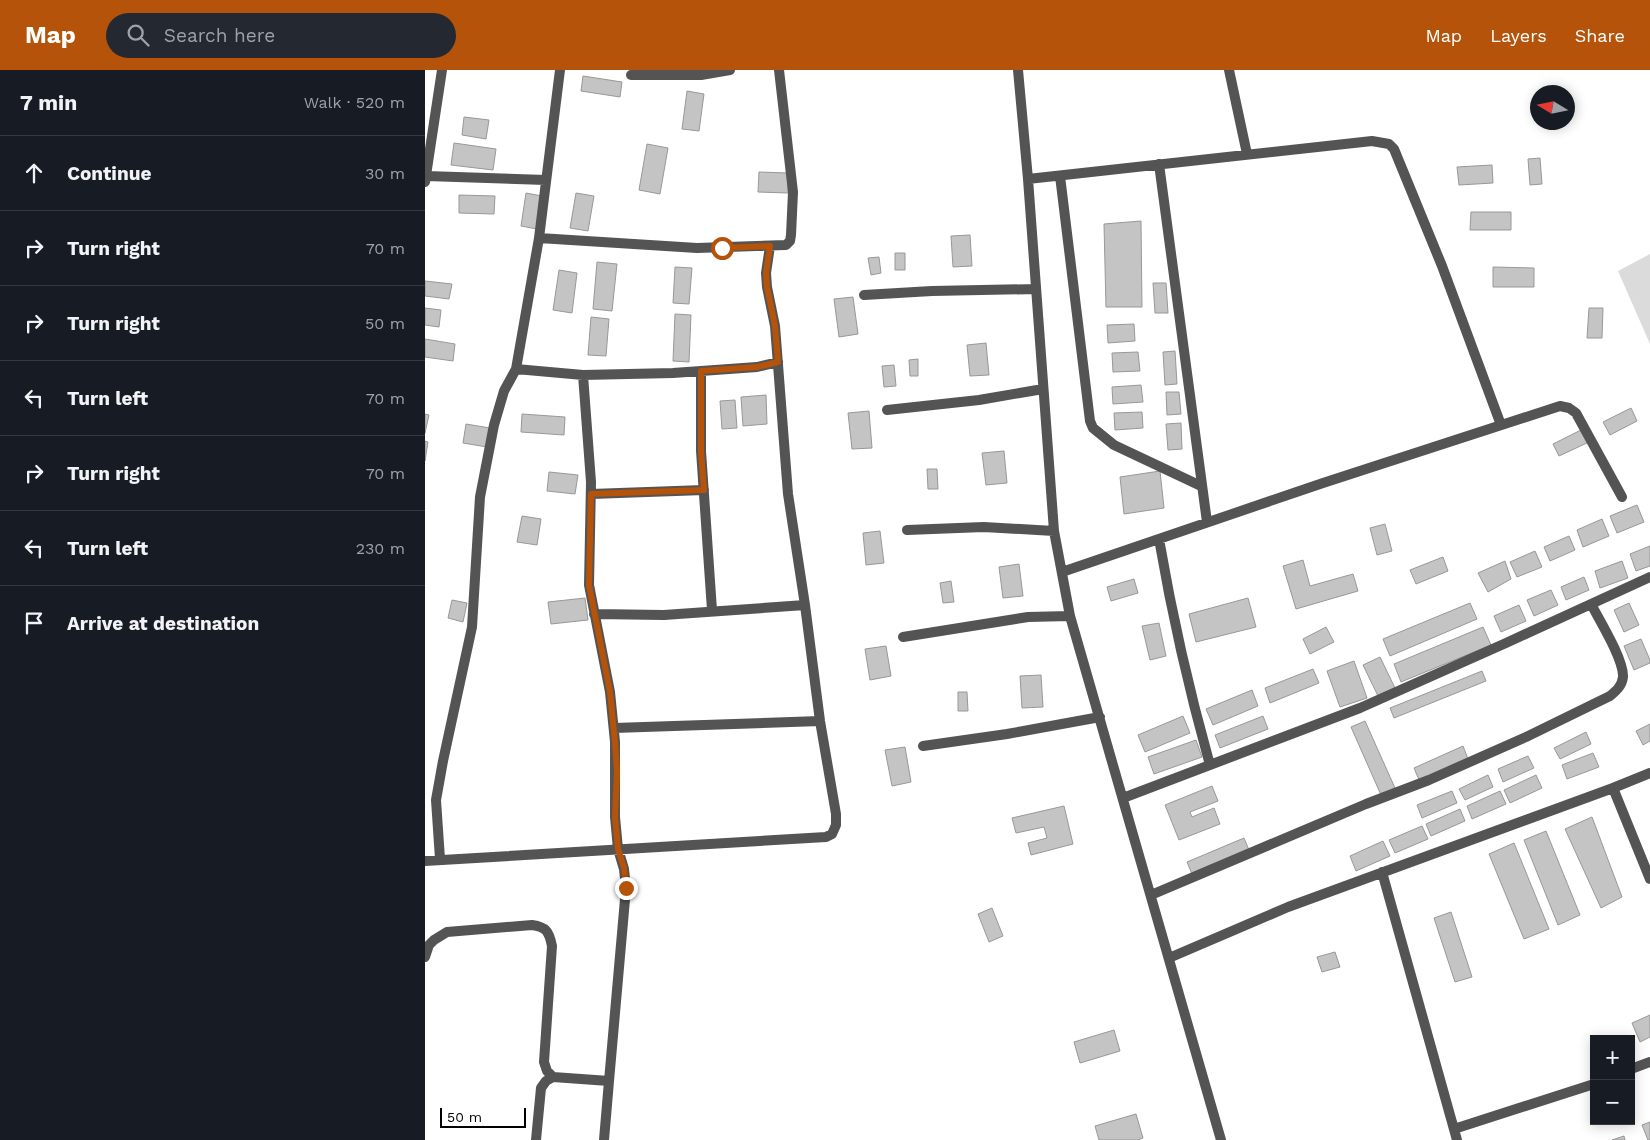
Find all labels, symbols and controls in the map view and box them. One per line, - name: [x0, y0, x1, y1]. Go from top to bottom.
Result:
- search box: [106, 13, 456, 58]
- text: Map: [25, 21, 76, 49]
- icon: search: [124, 21, 152, 49]
- text: Search here: [164, 24, 275, 47]
- text: Map: [1425, 25, 1462, 46]
- text: Layers: [1490, 25, 1547, 46]
- text: Share: [1575, 25, 1625, 46]
- north arrow: [1530, 85, 1575, 130]
- text: 7 min: [20, 90, 77, 115]
- text: Walk · 520 m: [304, 93, 405, 112]
- icon: ahead: [20, 159, 48, 187]
- text: Continue: [67, 162, 151, 185]
- text: 30 m: [365, 164, 405, 183]
- icon: right: [20, 234, 48, 262]
- text: Turn right: [67, 237, 160, 260]
- route start: [711, 237, 734, 260]
- text: 70 m: [366, 239, 405, 258]
- icon: right: [20, 309, 48, 337]
- text: Turn right: [67, 312, 160, 335]
- text: 50 m: [365, 314, 405, 333]
- icon: left: [20, 384, 48, 412]
- text: Turn left: [67, 387, 148, 410]
- text: 70 m: [366, 389, 405, 408]
- icon: right: [20, 459, 48, 487]
- text: Turn right: [67, 462, 160, 485]
- text: 70 m: [366, 464, 405, 483]
- icon: left: [20, 534, 48, 562]
- text: Turn left: [67, 537, 148, 560]
- text: 230 m: [356, 539, 405, 558]
- icon: arrive: [20, 609, 48, 637]
- text: Arrive at destination: [67, 612, 259, 635]
- route end: [615, 877, 638, 900]
- map controls: [1590, 1035, 1635, 1125]
- button: +: [1590, 1035, 1635, 1080]
- button: −: [1590, 1080, 1635, 1125]
- scale bar: [440, 1105, 526, 1128]
- text: 50 m: [447, 1109, 482, 1125]

